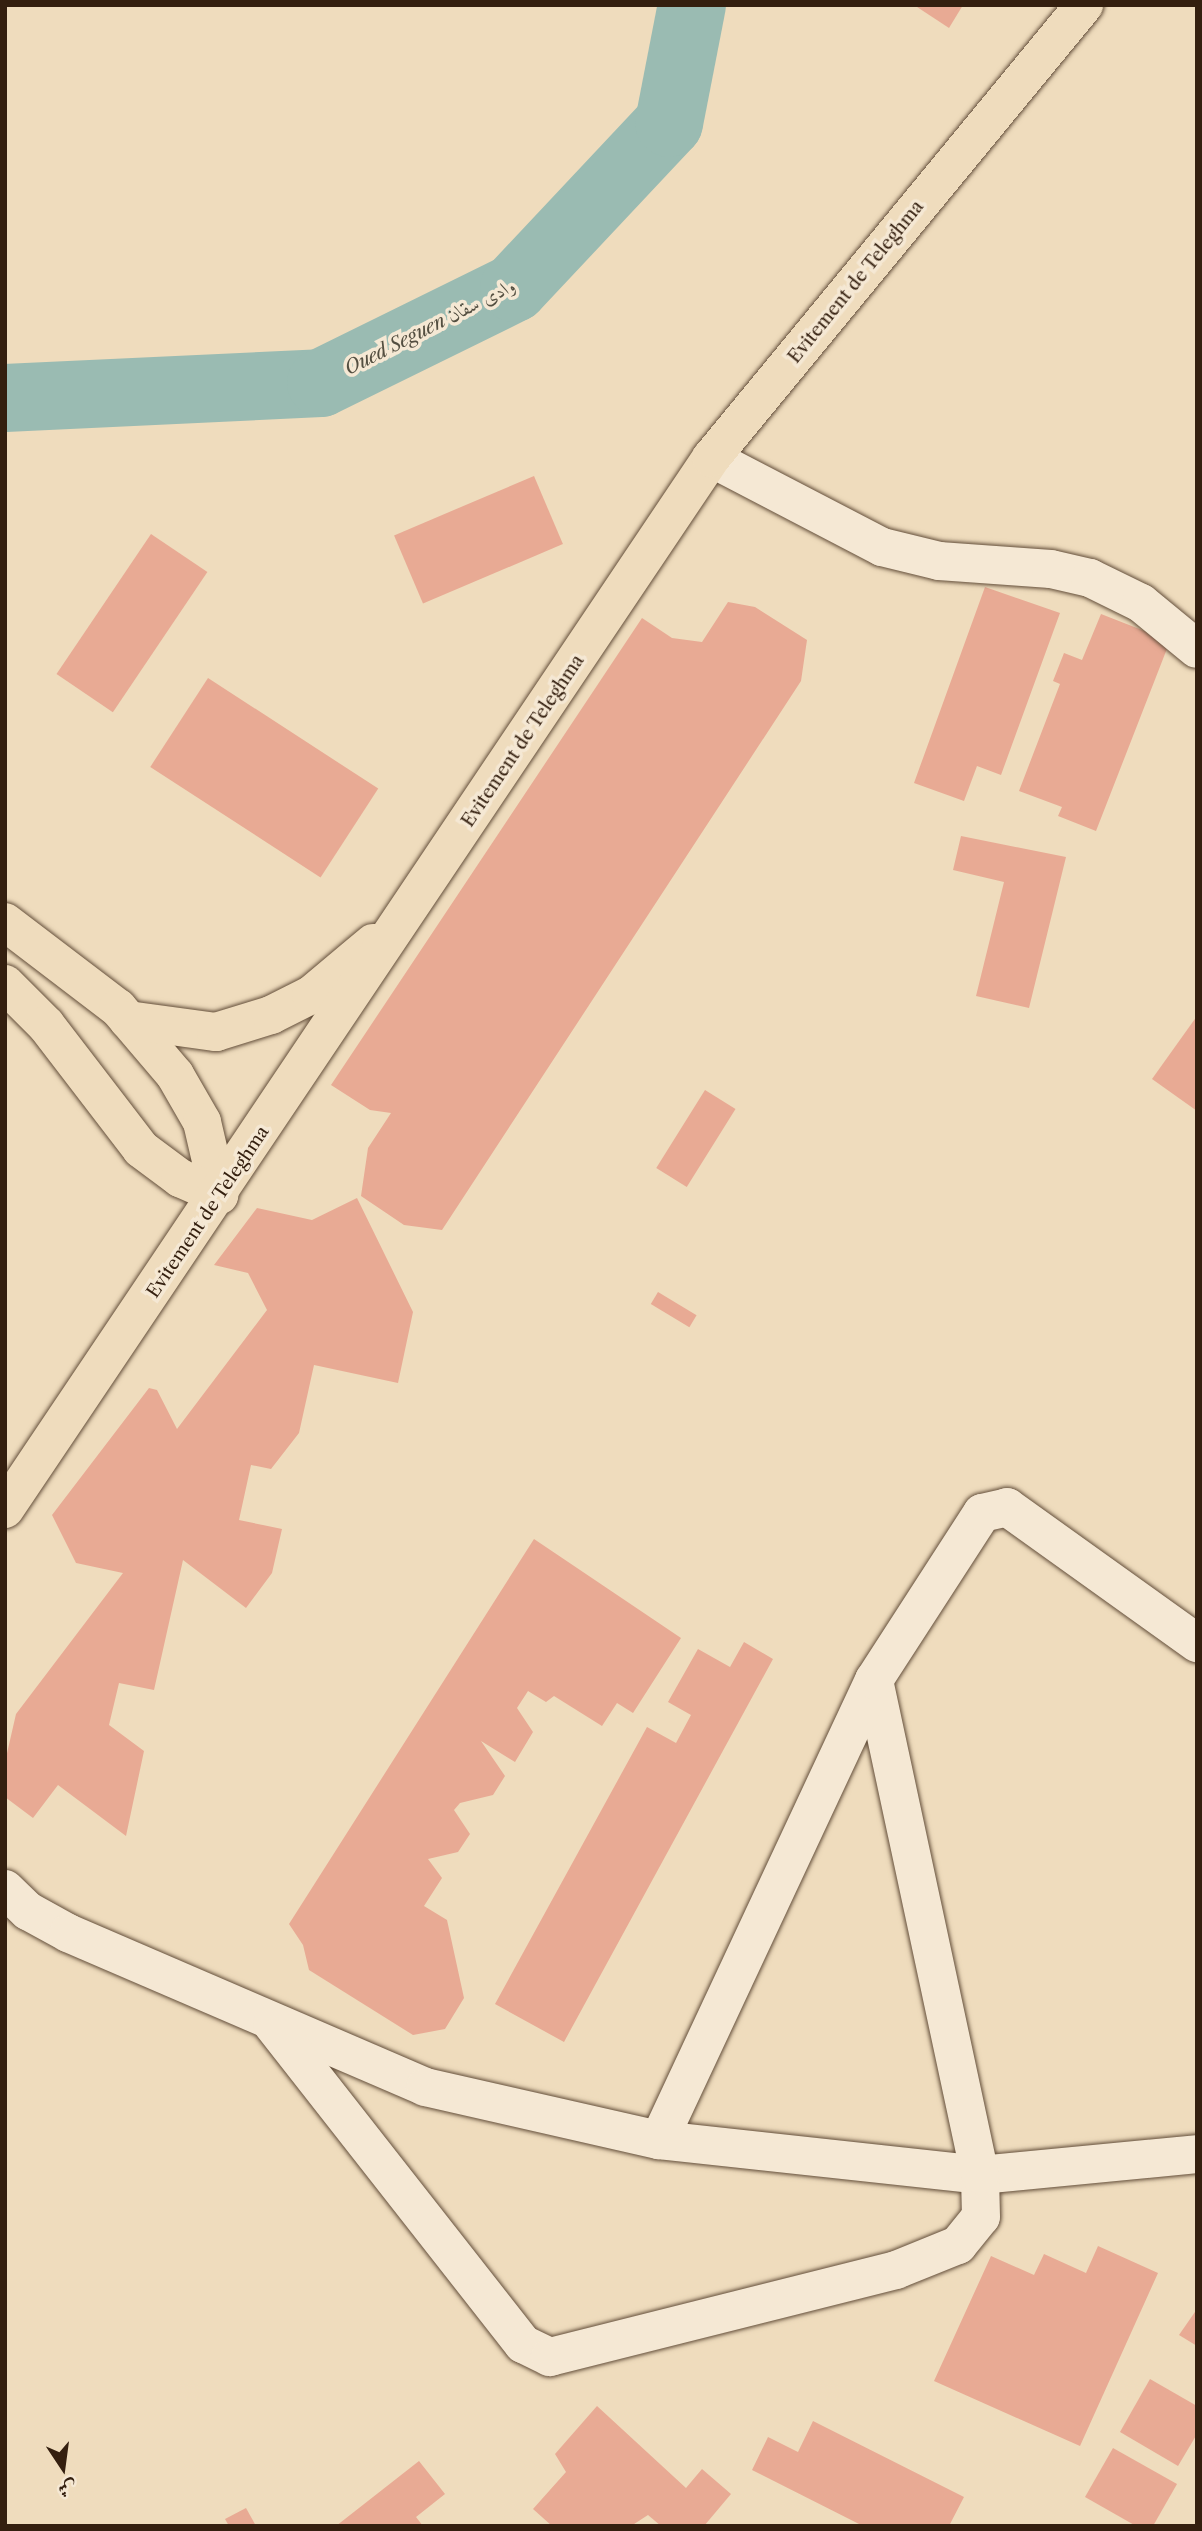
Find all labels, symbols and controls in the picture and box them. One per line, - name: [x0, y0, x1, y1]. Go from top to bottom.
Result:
- street label: Evitement de Teleghma: [784, 196, 928, 368]
- water label: Oued Seguen وادى سقان: [341, 274, 519, 380]
- street label: Evitement de Teleghma: [457, 651, 589, 831]
- street label: Evitement de Teleghma: [142, 1122, 274, 1302]
- north arrow: [28, 2433, 98, 2503]
- text: ش: [56, 2476, 80, 2502]

